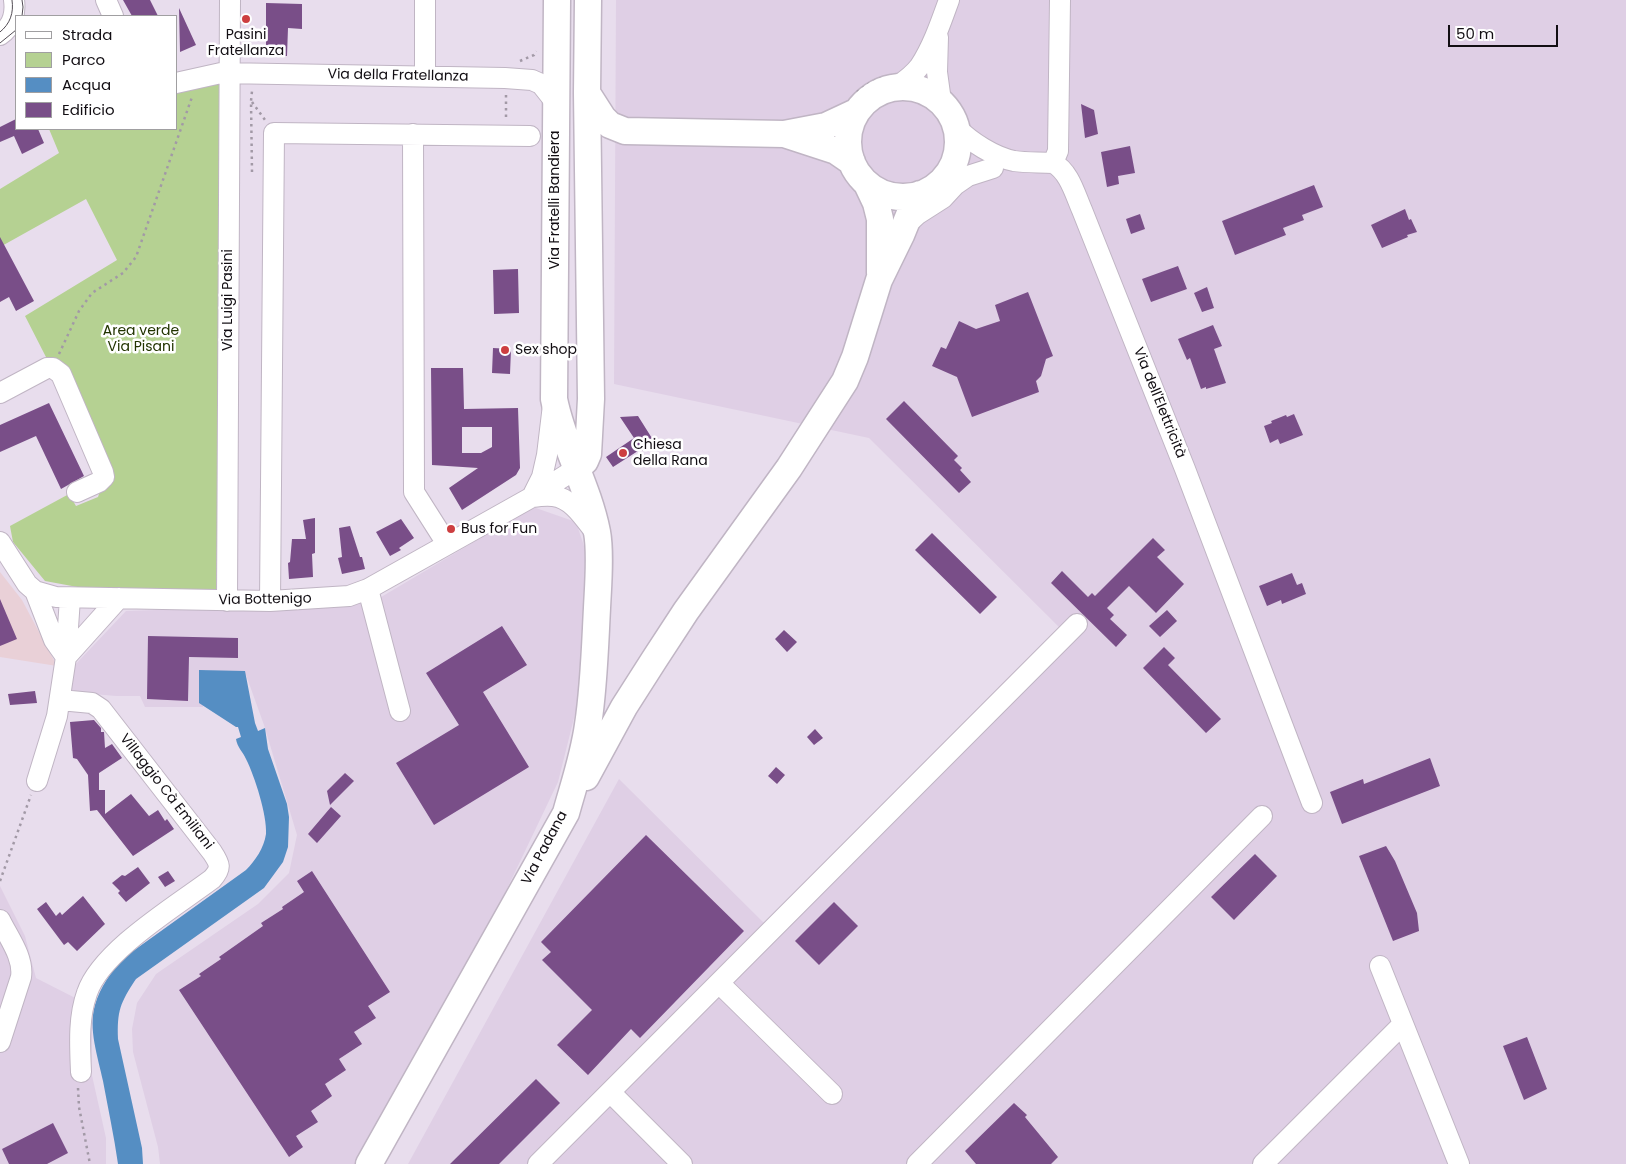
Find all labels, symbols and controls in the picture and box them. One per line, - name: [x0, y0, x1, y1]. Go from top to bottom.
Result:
- marker: Pasini Fratellanza: [240, 13, 252, 25]
- legend: [15, 15, 178, 130]
- scale bar: [1451, 15, 1561, 47]
- text: 50 m: [1456, 23, 1494, 44]
- text: Strada: [62, 24, 112, 45]
- place label: Pasini Fratellanza: [208, 27, 284, 59]
- text: Parco: [62, 49, 105, 70]
- street label: Via della Fratellanza: [327, 66, 469, 86]
- text: Acqua: [62, 74, 111, 95]
- text: Edificio: [62, 99, 115, 120]
- street label: Via Fratelli Bandiera: [547, 131, 563, 269]
- street label: Via Luigi Pasini: [220, 249, 236, 351]
- park label: Area verde Via Pisani: [103, 323, 179, 356]
- place label: Sex shop: [515, 342, 577, 358]
- marker: Sex shop: [499, 344, 511, 356]
- street label: Via dell'Elettricità: [1129, 345, 1189, 461]
- place label: Chiesa della Rana: [633, 437, 708, 470]
- marker: Chiesa della Rana: [617, 447, 629, 459]
- place label: Bus for Fun: [461, 521, 537, 537]
- marker: Bus for Fun: [445, 523, 457, 535]
- street label: Via Bottenigo: [218, 591, 312, 609]
- street label: Villaggio Cà Emiliani: [116, 731, 216, 853]
- street label: Via Padana: [519, 808, 571, 888]

